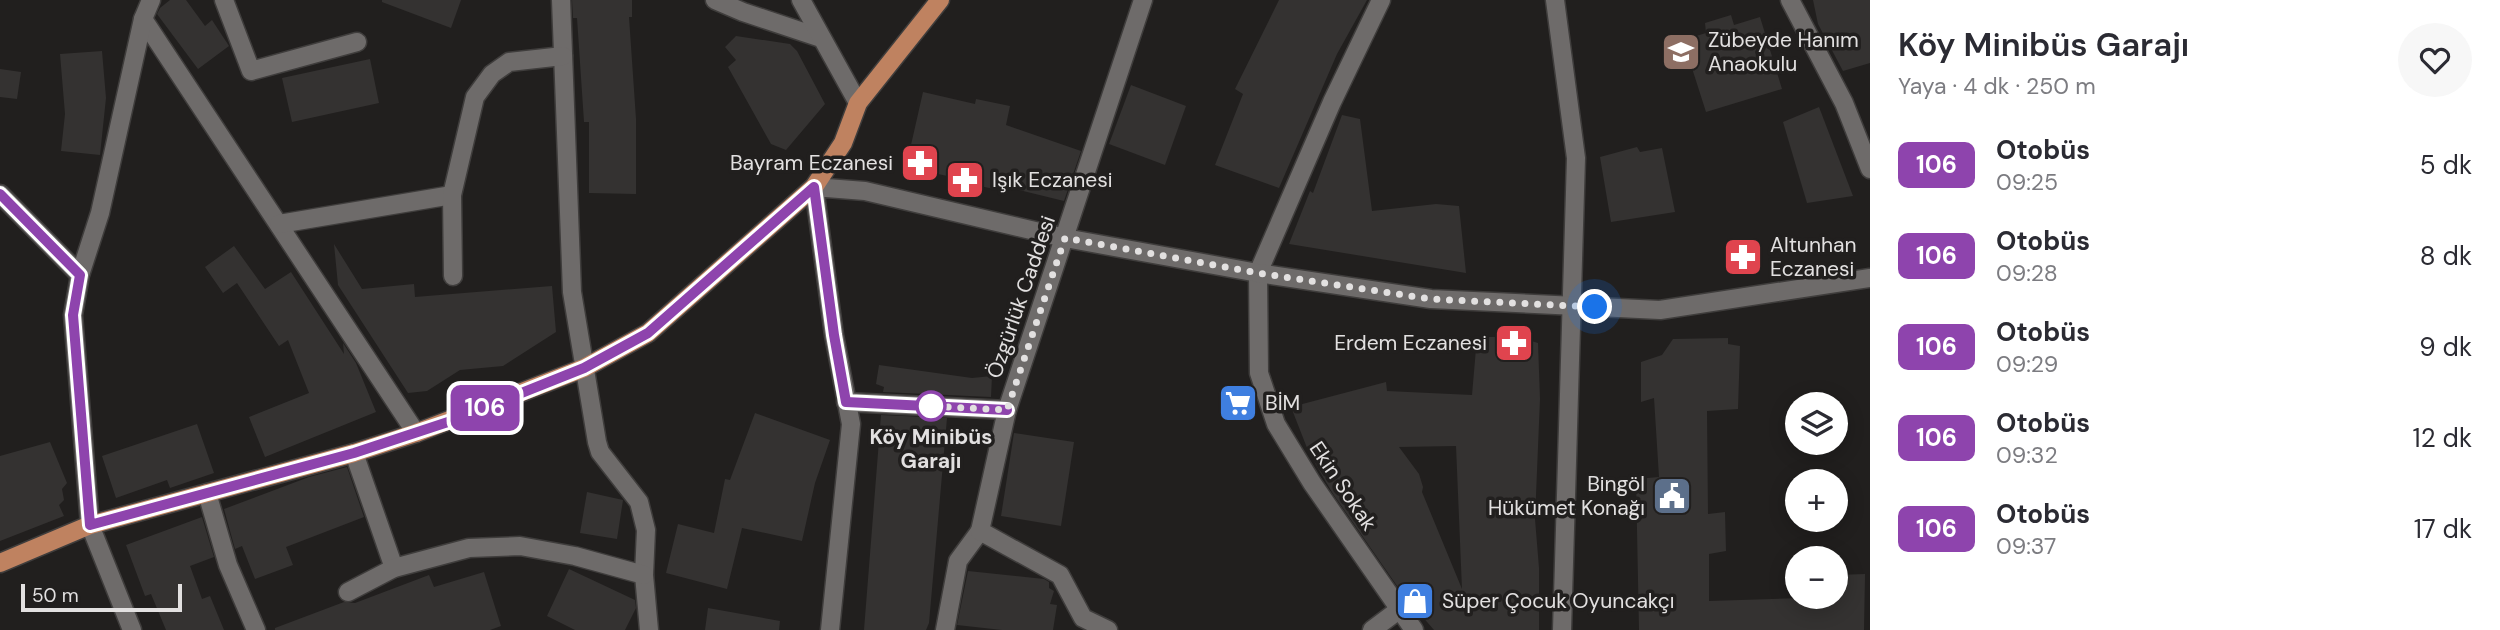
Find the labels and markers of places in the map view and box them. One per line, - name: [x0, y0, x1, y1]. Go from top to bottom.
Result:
- place label: Zübeyde Hanım Anaokulu: [1708, 26, 1859, 78]
- school or university icon: Zübeyde Hanım Anaokulu: [1660, 31, 1702, 73]
- pharmacy icon: Bayram Eczanesi: [899, 142, 941, 184]
- place label: Bayram Eczanesi: [730, 149, 893, 177]
- pharmacy icon: Işık Eczanesi: [944, 159, 986, 201]
- place label: Işık Eczanesi: [992, 166, 1112, 194]
- place label: Altunhan Eczanesi: [1770, 231, 1857, 283]
- pharmacy icon: Altunhan Eczanesi: [1722, 236, 1764, 278]
- pharmacy icon: Erdem Eczanesi: [1493, 322, 1535, 364]
- place label: Erdem Eczanesi: [1334, 329, 1487, 357]
- supermarket icon: BİM: [1217, 382, 1259, 424]
- place label: BİM: [1265, 389, 1300, 417]
- marker: Köy Minibüs Garajı: [916, 391, 946, 421]
- place label: Köy Minibüs Garajı: [870, 423, 992, 475]
- place label: Bingöl Hükümet Konağı: [1488, 470, 1645, 522]
- public building icon: Bingöl Hükümet Konağı: [1651, 475, 1693, 517]
- shop icon: Süper Çocuk Oyuncakçı: [1394, 580, 1436, 622]
- place label: Süper Çocuk Oyuncakçı: [1442, 587, 1674, 615]

